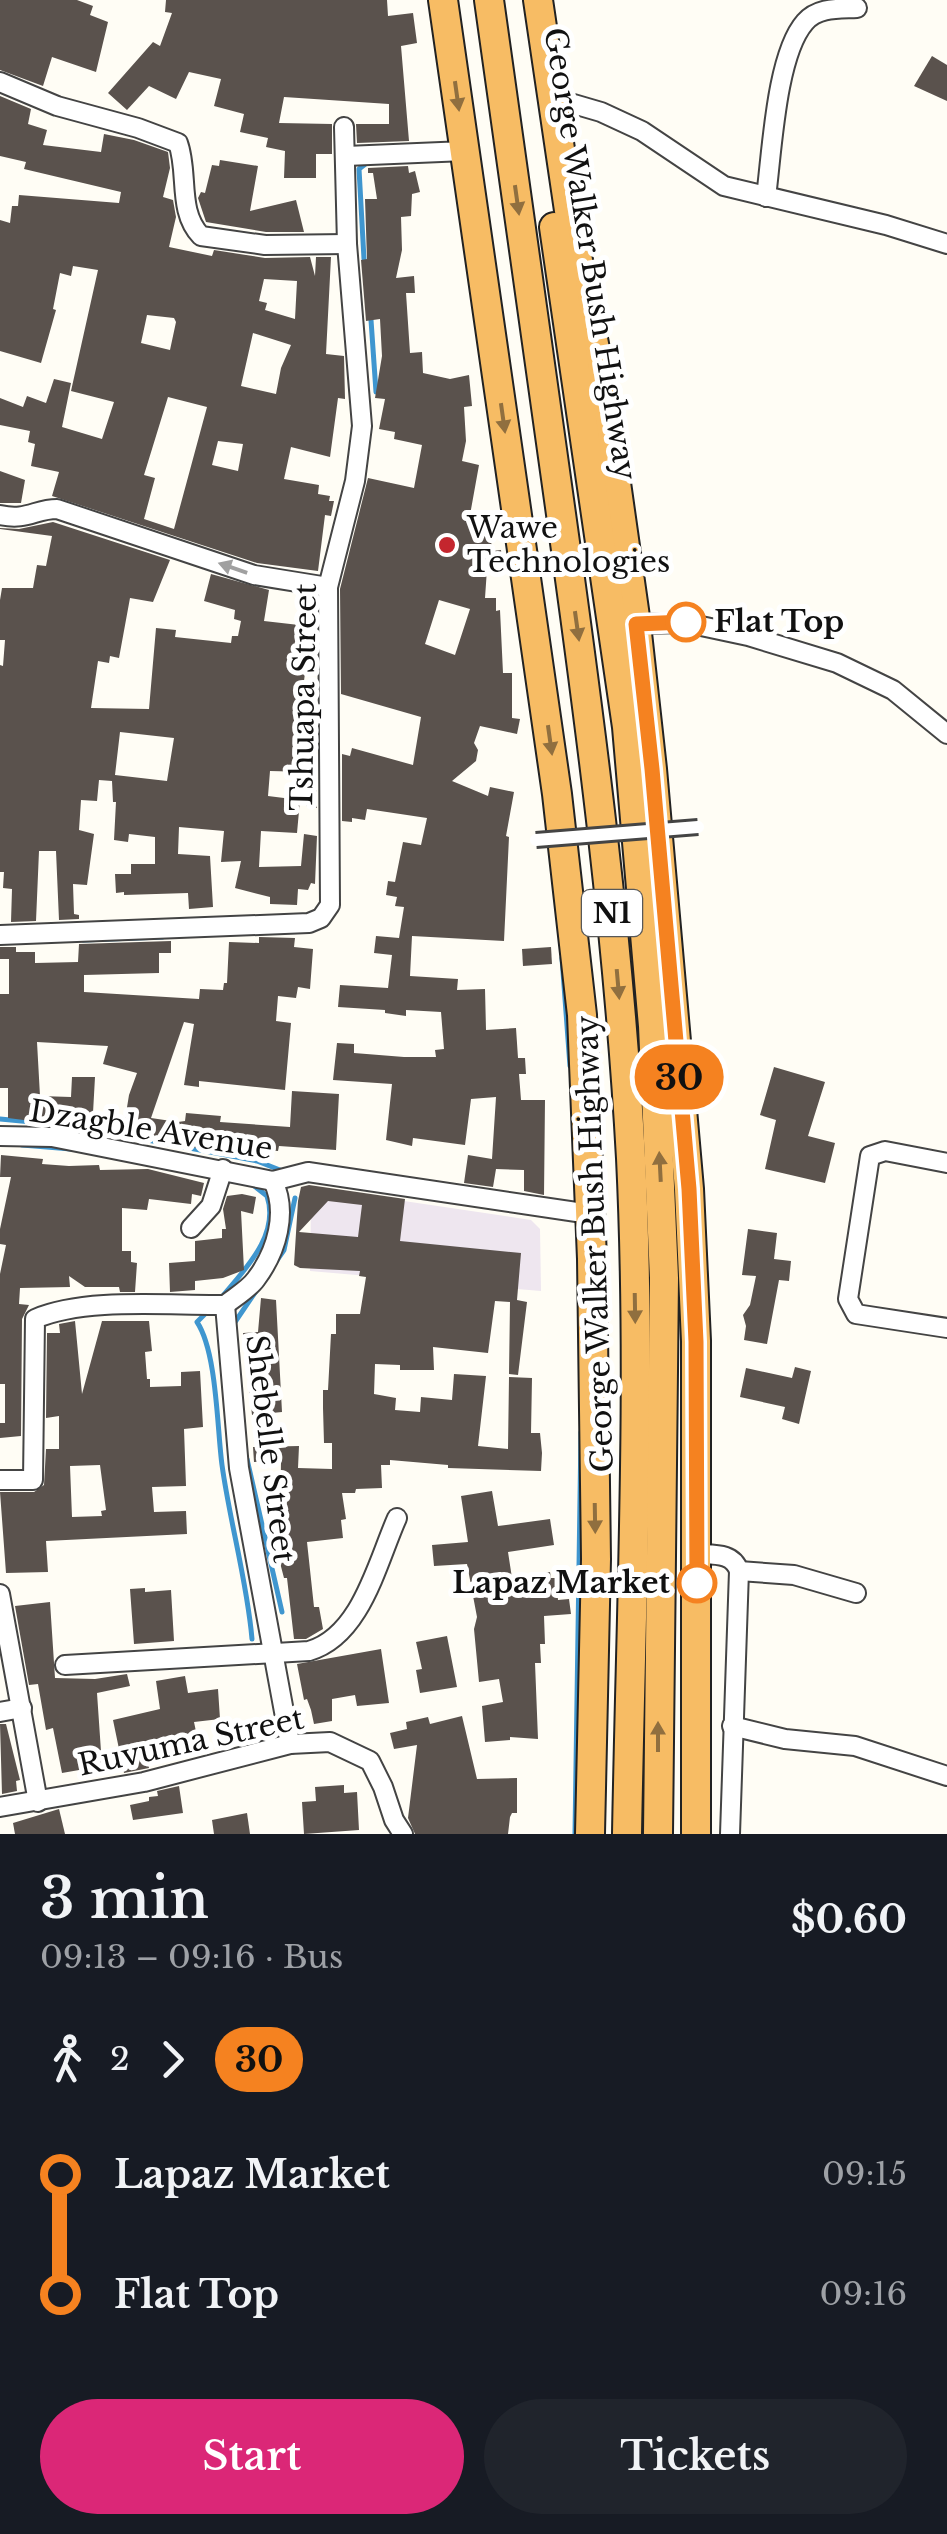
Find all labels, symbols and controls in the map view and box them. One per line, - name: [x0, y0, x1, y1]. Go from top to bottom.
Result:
- street label: George Walker Bush Highway: [536, 25, 645, 483]
- one-way arrow: [450, 81, 466, 113]
- one-way arrow: [510, 185, 526, 217]
- one-way arrow: [496, 403, 512, 434]
- place label: Wawe Technologies: [466, 509, 670, 580]
- marker: Wawe Technologies: [436, 534, 458, 556]
- one-way arrow: [218, 560, 248, 575]
- street label: Tshuapa Street: [283, 582, 324, 811]
- marker: Flat Top: [667, 603, 705, 641]
- place label: Flat Top: [714, 603, 844, 640]
- one-way arrow: [569, 611, 585, 643]
- one-way arrow: [542, 725, 558, 756]
- road number: N1: [582, 890, 642, 936]
- one-way arrow: [611, 968, 627, 1000]
- street label: George Walker Bush Highway: [568, 1015, 621, 1473]
- line badge: 30: [634, 1044, 724, 1110]
- text: 30: [655, 1056, 703, 1099]
- street label: Dzagble Avenue: [27, 1092, 275, 1167]
- one-way arrow: [652, 1150, 668, 1182]
- one-way arrow: [627, 1293, 643, 1325]
- street label: Shebelle Street: [238, 1333, 303, 1566]
- one-way arrow: [587, 1502, 603, 1534]
- place label: Lapaz Market: [452, 1564, 671, 1601]
- marker: Lapaz Market: [678, 1564, 716, 1602]
- street label: Ruvuma Street: [75, 1699, 308, 1783]
- one-way arrow: [650, 1720, 666, 1752]
- text: 3 min: [40, 1865, 209, 1933]
- text: $0.60: [791, 1896, 907, 1943]
- text: 09:13 – 09:16 · Bus: [40, 1937, 343, 1977]
- icon: walk: [40, 2032, 95, 2087]
- icon: forward: [145, 2032, 200, 2087]
- text: 30: [235, 2038, 283, 2081]
- text: 2: [110, 2039, 130, 2079]
- text: Lapaz Market: [114, 2151, 390, 2198]
- text: 09:15: [822, 2154, 907, 2194]
- text: Flat Top: [114, 2271, 279, 2318]
- text: 09:16: [820, 2274, 907, 2314]
- button: Start: [40, 2399, 464, 2514]
- button: Tickets: [484, 2399, 907, 2514]

